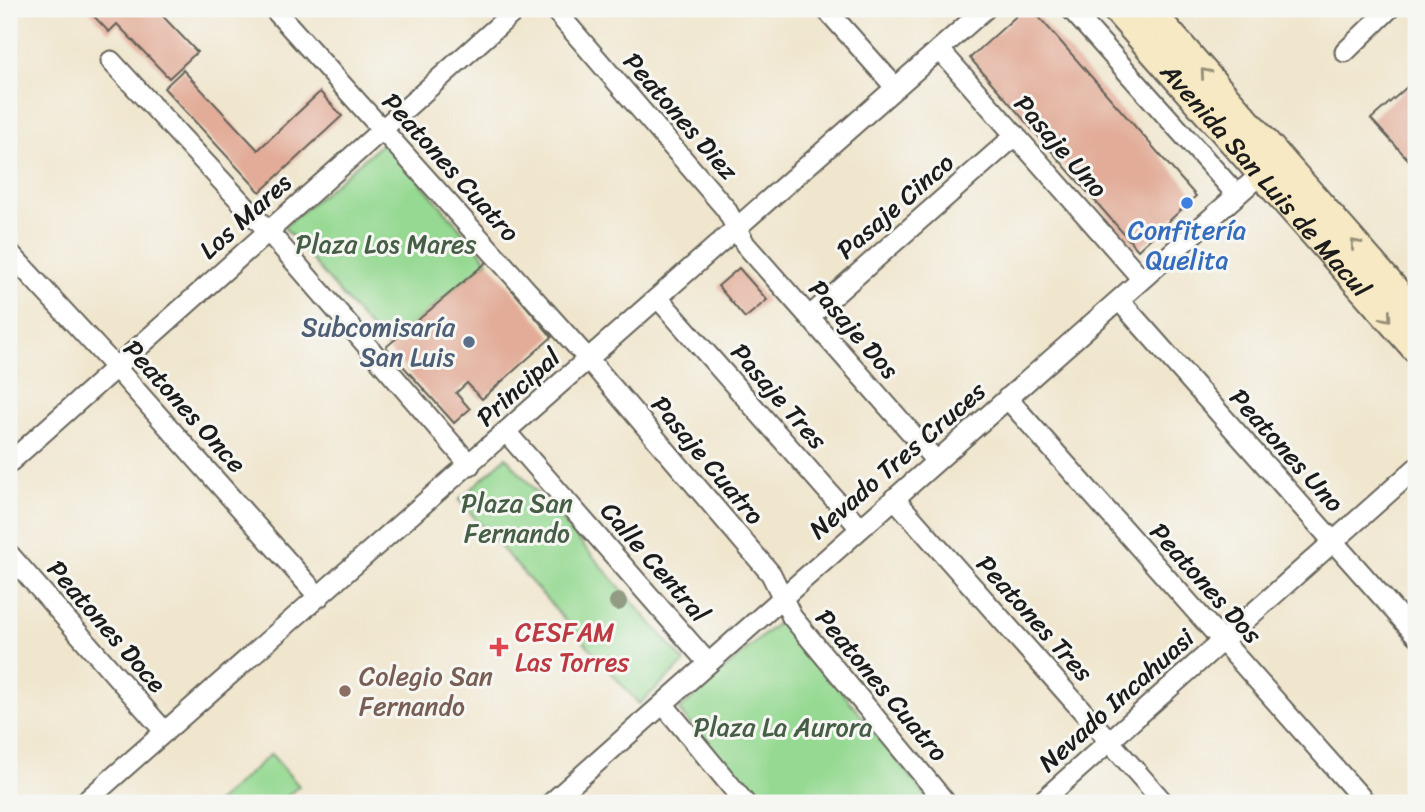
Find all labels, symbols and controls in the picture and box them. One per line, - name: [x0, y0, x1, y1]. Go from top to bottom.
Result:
- street label: Peatones Diez: [612, 41, 751, 192]
- street label: Avenida San Luis de Macul: [1148, 51, 1383, 309]
- one-way arrow: [1201, 68, 1213, 81]
- street label: Peatones Cuatro: [370, 81, 532, 253]
- street label: Pasaje Uno: [1002, 83, 1120, 209]
- street label: Pasaje Cinco: [825, 141, 965, 271]
- street label: Los Mares: [188, 161, 303, 271]
- marker: Confitería Quelita: [1179, 195, 1195, 211]
- place label: Confitería Quelita: [1128, 207, 1246, 283]
- park label: Plaza Los Mares: [296, 221, 476, 267]
- one-way arrow: [1351, 239, 1363, 252]
- street label: Pasaje Dos: [797, 268, 911, 390]
- place label: Subcomisaría San Luis: [301, 304, 456, 380]
- one-way arrow: [1379, 309, 1391, 322]
- street label: Peatones Once: [112, 328, 258, 484]
- street label: Pasaje Tres: [719, 332, 840, 461]
- marker: Subcomisaría San Luis: [461, 334, 477, 350]
- street label: Principal: [465, 335, 572, 438]
- street label: Nevado Tres Cruces: [797, 369, 997, 551]
- street label: Peatones Uno: [1218, 377, 1356, 523]
- street label: Pasaje Cuatro: [639, 384, 777, 536]
- park label: Plaza San Fernando: [461, 480, 573, 556]
- street label: Calle Central: [589, 490, 722, 634]
- street label: Peatones Dos: [1138, 511, 1275, 656]
- street label: Peatones Tres: [965, 543, 1105, 693]
- street label: Peatones Doce: [35, 548, 179, 704]
- street label: Peatones Cuatro: [803, 598, 961, 772]
- place label: CESFAM Las Torres: [515, 609, 630, 685]
- street label: Nevado Incahuasi: [1027, 616, 1206, 784]
- marker: CESFAM Las Torres: [489, 637, 509, 657]
- place label: Colegio San Fernando: [359, 653, 493, 729]
- marker: Colegio San Fernando: [337, 683, 353, 699]
- park label: Plaza La Aurora: [694, 704, 872, 750]

